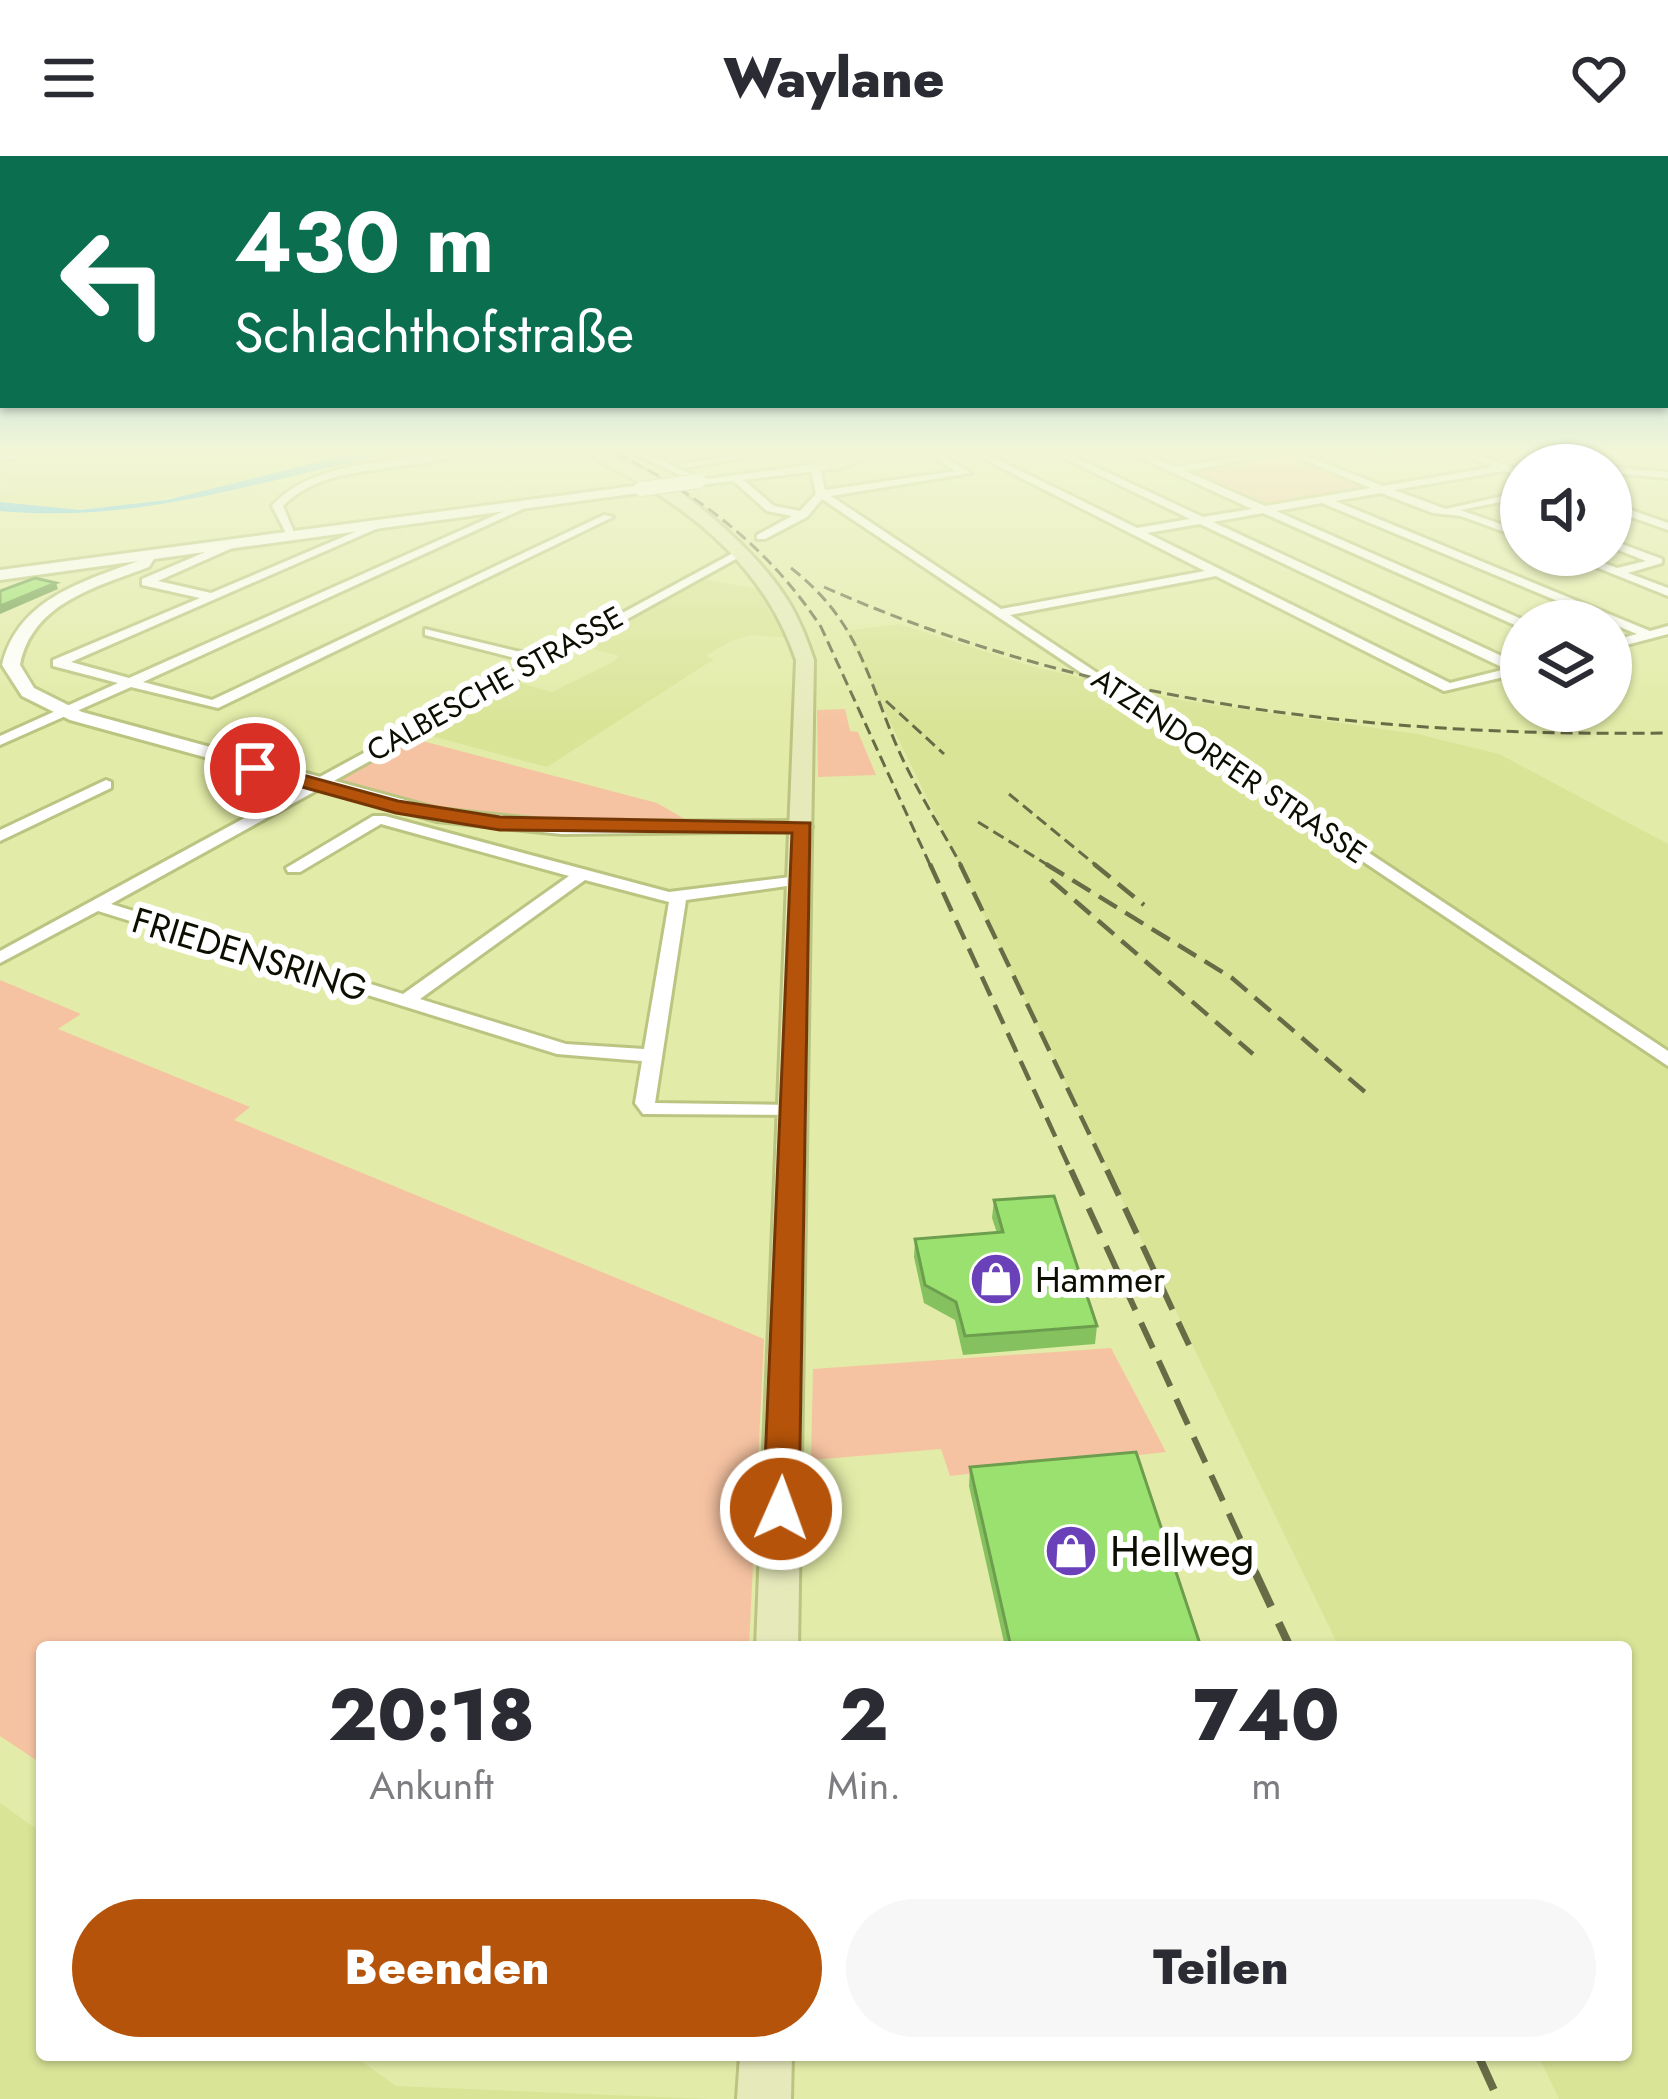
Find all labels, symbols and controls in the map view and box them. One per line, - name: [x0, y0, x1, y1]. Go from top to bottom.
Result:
- text: Waylane: [723, 39, 945, 117]
- icon: menu: [36, 45, 102, 111]
- icon: heart: [1566, 45, 1632, 111]
- text: 430 m: [234, 182, 494, 304]
- icon: left: [36, 204, 192, 360]
- text: Schlachthofstraße: [234, 294, 634, 372]
- map controls: [1500, 444, 1632, 732]
- button: sound: [1500, 444, 1632, 576]
- street label: CALBESCHE STRASSE: [359, 595, 631, 772]
- button: layers: [1500, 600, 1632, 732]
- street label: ATZENDORFER STRASSE: [1083, 657, 1375, 874]
- pin: [204, 717, 306, 819]
- icon: arrive: [222, 735, 288, 801]
- street label: FRIEDENSRING: [126, 894, 374, 1014]
- shop icon: Hammer: [968, 1251, 1024, 1307]
- place label: Hammer: [1035, 1253, 1166, 1305]
- position arrow: [718, 1446, 844, 1572]
- place label: Hellweg: [1110, 1521, 1254, 1582]
- shop icon: Hellweg: [1043, 1523, 1099, 1579]
- text: 20:18: [328, 1663, 535, 1767]
- text: 2: [839, 1663, 888, 1767]
- text: 740: [1193, 1663, 1340, 1767]
- text: Ankunft: [369, 1757, 494, 1814]
- text: Min.: [827, 1757, 901, 1814]
- text: m: [1251, 1757, 1282, 1814]
- button: Beenden: [72, 1899, 822, 2037]
- button: Teilen: [846, 1899, 1596, 2037]

